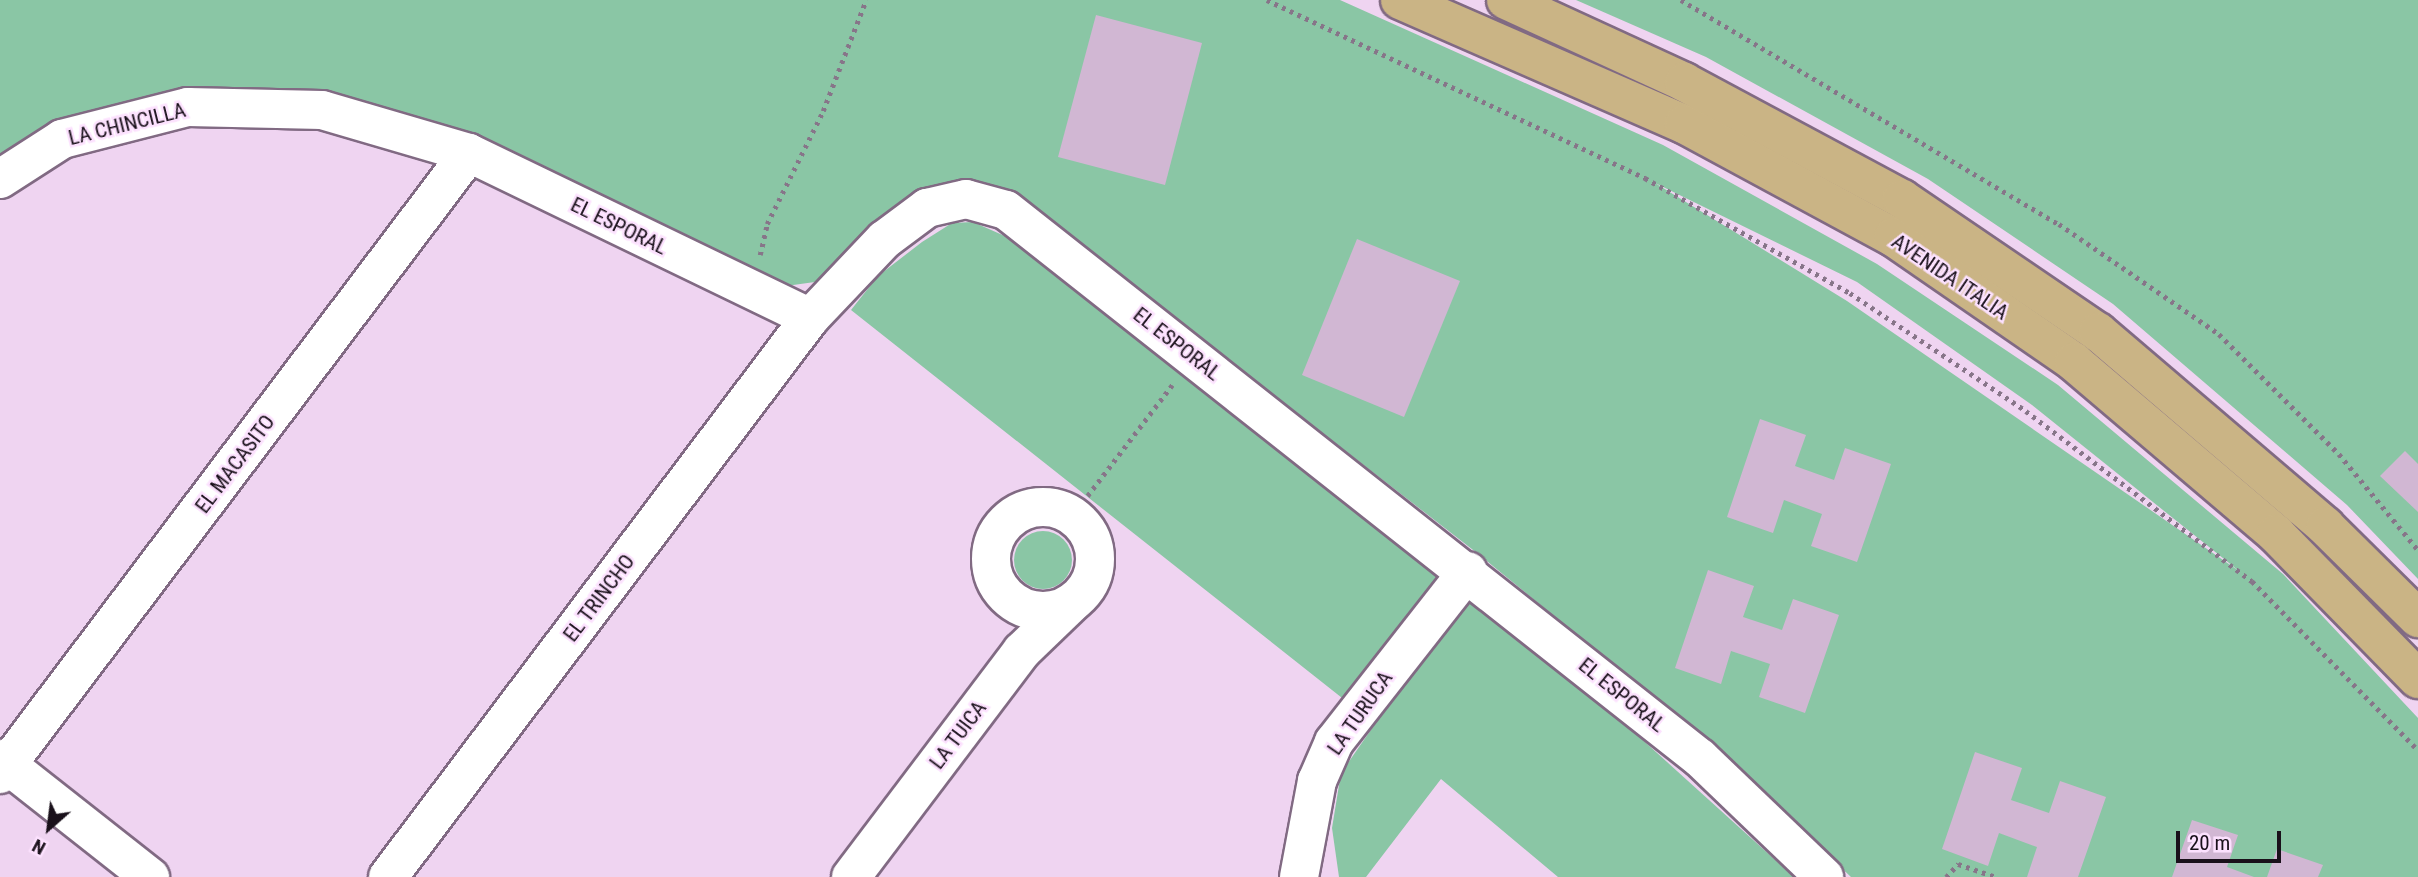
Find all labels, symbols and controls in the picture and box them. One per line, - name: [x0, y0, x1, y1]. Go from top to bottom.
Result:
- street label: LA CHINCILLA: [66, 97, 188, 151]
- street label: EL ESPORAL: [567, 192, 671, 260]
- street label: AVENIDA ITALIA: [1887, 229, 2013, 325]
- street label: EL ESPORAL: [1128, 302, 1226, 386]
- street label: EL MACASITO: [190, 410, 280, 518]
- street label: EL TRINCHO: [558, 549, 640, 647]
- street label: EL ESPORAL: [1574, 652, 1670, 738]
- street label: LA TURUCA: [1322, 666, 1398, 760]
- street label: LA TUICA: [924, 696, 992, 774]
- north arrow: [14, 793, 84, 863]
- scale bar: [2180, 818, 2285, 862]
- text: 20 m: [2189, 831, 2230, 855]
- text: N: [28, 834, 49, 860]

